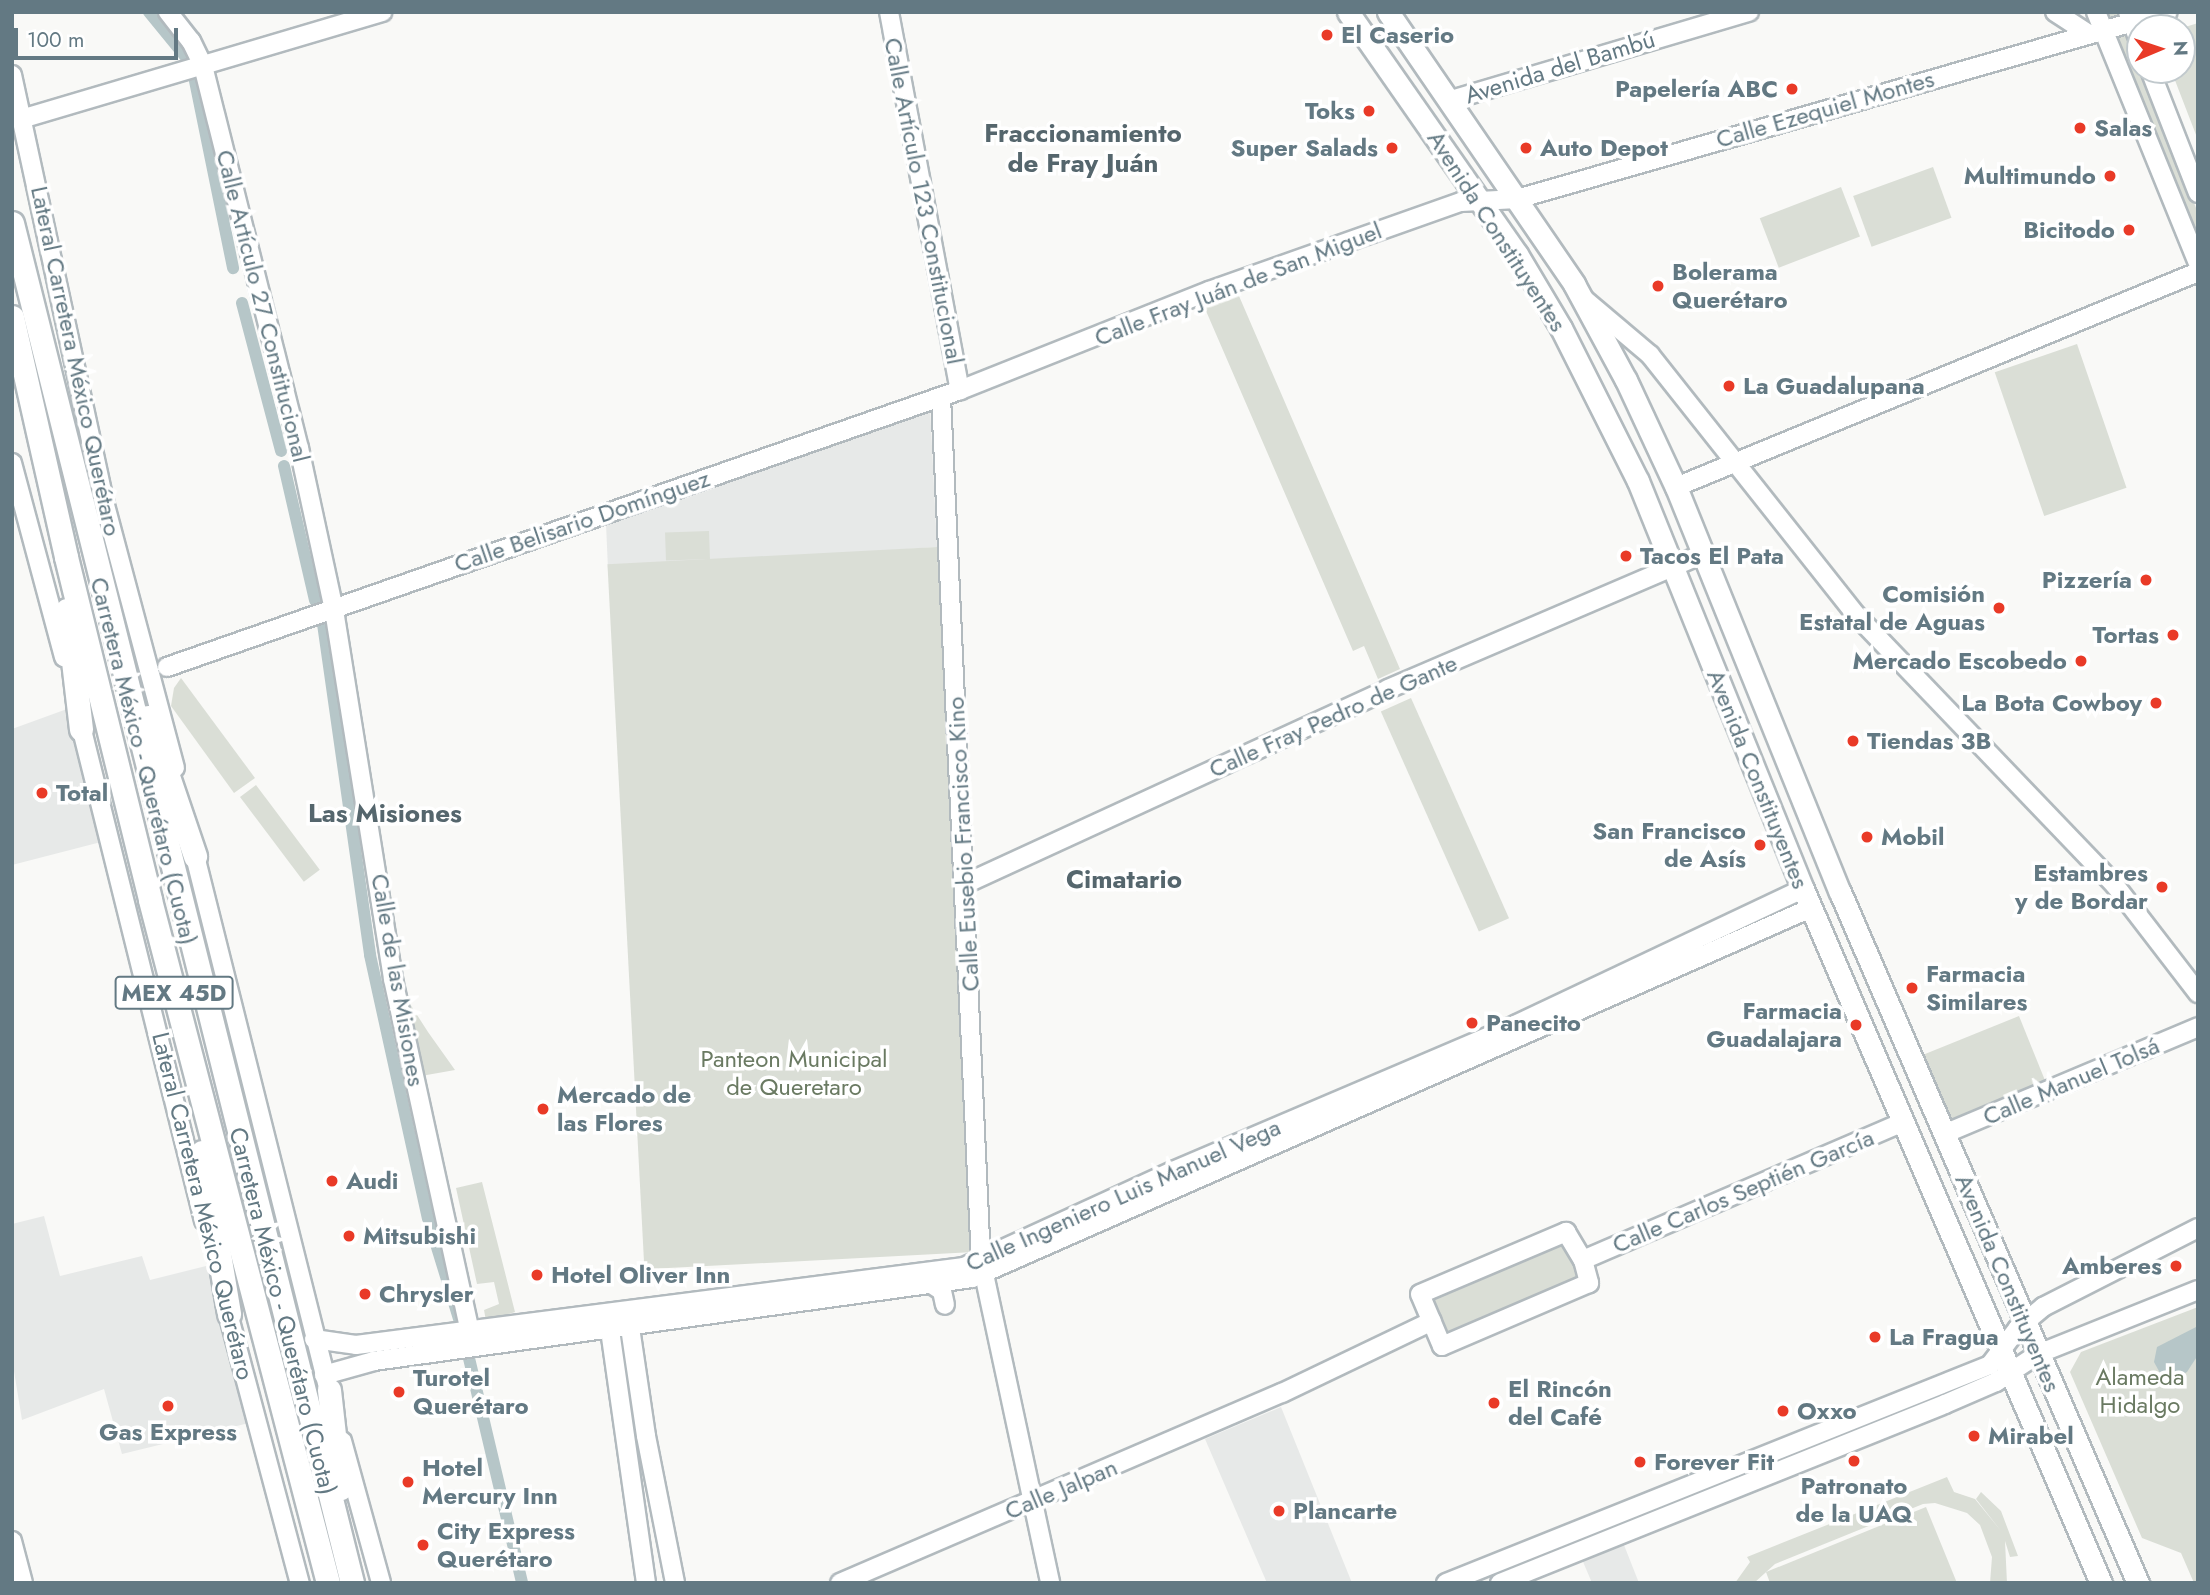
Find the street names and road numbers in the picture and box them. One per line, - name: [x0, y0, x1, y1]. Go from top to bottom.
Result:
- street label: Avenida del Bambú: [1462, 24, 1658, 110]
- street label: Calle Artículo 123 Constitucional: [878, 35, 970, 367]
- street label: Calle Ezequiel Montes: [1713, 64, 1937, 154]
- street label: Avenida Constituyentes: [1421, 125, 1573, 337]
- street label: Calle Artículo 27 Constitucional: [210, 147, 316, 465]
- street label: Lateral Carretera México Querétaro: [25, 183, 127, 539]
- street label: Calle Fray Juán de San Miguel: [1091, 216, 1385, 352]
- street label: Calle Belisario Domínguez: [450, 464, 714, 578]
- street label: Carretera México - Querétaro (Cuota): [84, 574, 204, 948]
- street label: Calle Fray Pedro de Gante: [1205, 648, 1461, 784]
- street label: Avenida Constituyentes: [1701, 665, 1815, 893]
- street label: Calle Eusebio Francisco Kino: [941, 696, 985, 992]
- street label: Calle de las Misiones: [365, 872, 431, 1088]
- road number: MEX 45D: [114, 974, 234, 1012]
- street label: Lateral Carretera México Querétaro: [146, 1029, 260, 1383]
- street label: Calle Manuel Tolsá: [1979, 1031, 2163, 1131]
- street label: Calle Ingeniero Luis Manuel Vega: [961, 1112, 1285, 1278]
- street label: Calle Carlos Septién García: [1608, 1123, 1878, 1259]
- street label: Carretera México - Querétaro (Cuota): [223, 1124, 343, 1498]
- street label: Avenida Constituyentes: [1949, 1170, 2067, 1396]
- street label: Calle Jalpan: [1000, 1452, 1122, 1526]

